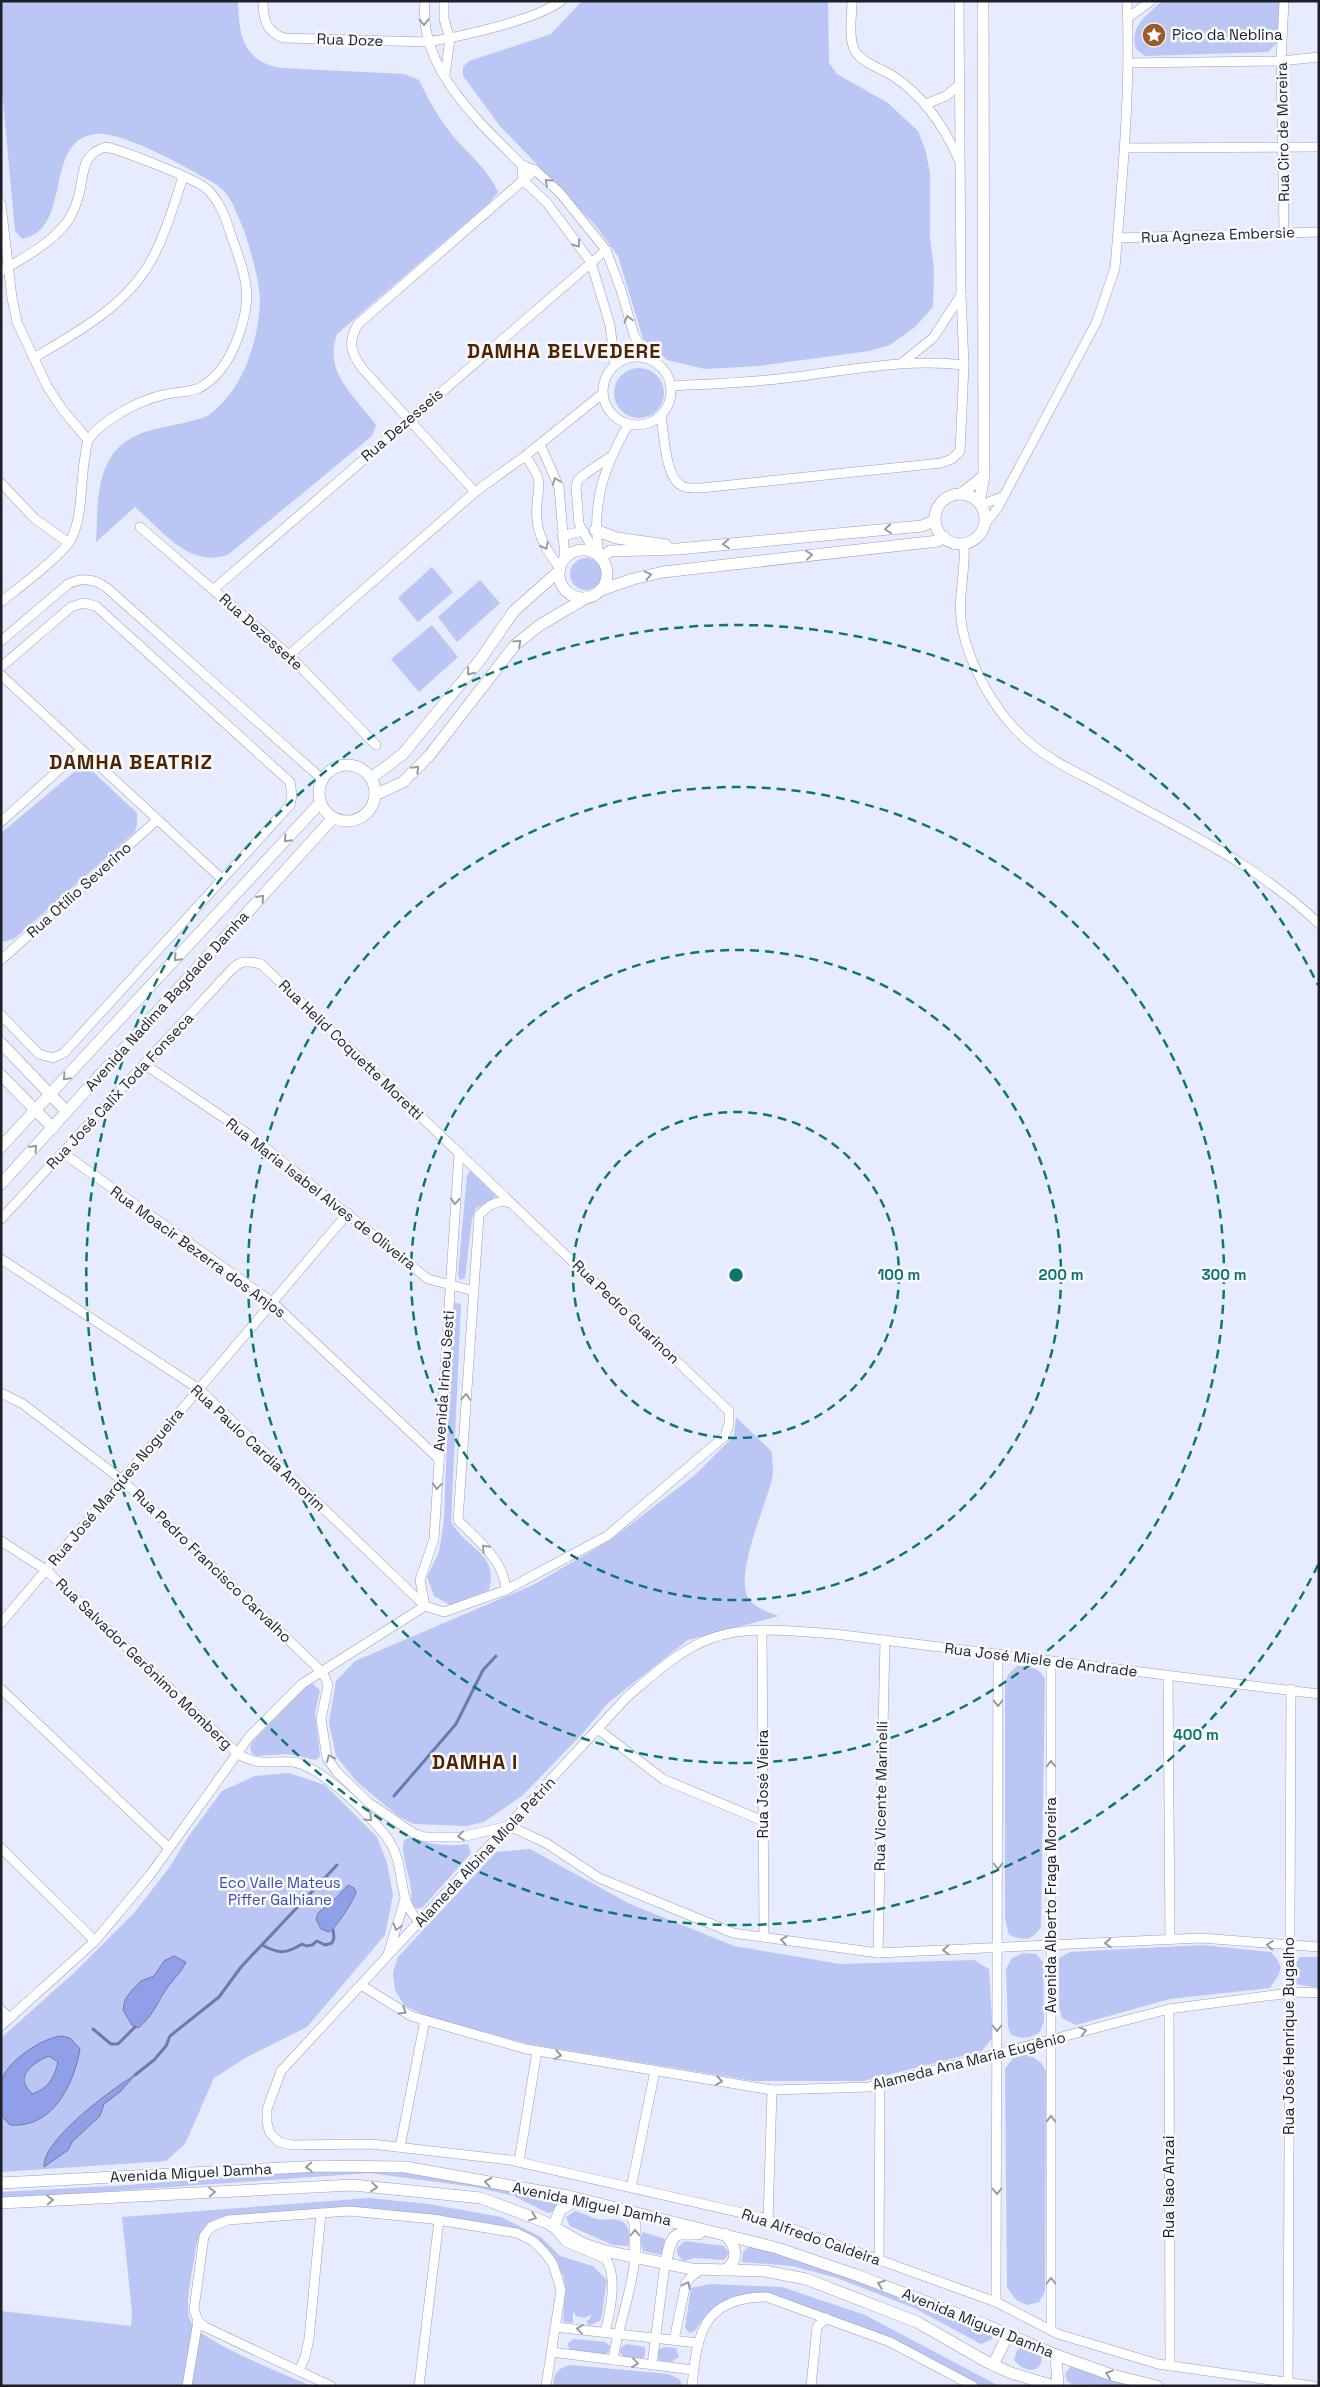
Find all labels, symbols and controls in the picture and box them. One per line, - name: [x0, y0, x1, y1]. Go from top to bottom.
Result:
- one-way arrow: [419, 18, 430, 26]
- place icon: Pico da Neblina: [1141, 22, 1167, 48]
- place label: Pico da Neblina: [1172, 25, 1283, 44]
- street label: Rua Doze: [316, 29, 384, 50]
- street label: Rua Ciro de Moreira: [1272, 62, 1293, 202]
- one-way arrow: [544, 178, 553, 187]
- street label: Rua Agneza Embersie: [1141, 222, 1295, 247]
- one-way arrow: [571, 238, 580, 248]
- one-way arrow: [624, 315, 634, 323]
- district label: DAMHA BELVEDERE: [467, 338, 661, 364]
- street label: Rua Dezesseis: [357, 384, 447, 465]
- one-way arrow: [552, 477, 562, 485]
- one-way arrow: [884, 523, 892, 534]
- one-way arrow: [722, 538, 730, 549]
- one-way arrow: [539, 541, 549, 550]
- one-way arrow: [805, 550, 813, 561]
- one-way arrow: [643, 570, 652, 581]
- street label: Rua Dezessete: [216, 589, 307, 674]
- one-way arrow: [512, 640, 521, 649]
- one-way arrow: [466, 667, 475, 676]
- district label: DAMHA BEATRIZ: [49, 749, 213, 775]
- one-way arrow: [410, 766, 419, 775]
- one-way arrow: [284, 833, 293, 842]
- street label: Rua Otílio Severino: [22, 838, 135, 942]
- one-way arrow: [255, 894, 264, 903]
- street label: Avenida Nadima Bagdade Damha: [81, 906, 253, 1095]
- one-way arrow: [174, 952, 183, 961]
- street label: Rua Helid Coquette Moretti: [275, 976, 428, 1124]
- street label: Rua José Calix Toda Fonseca: [42, 1008, 197, 1173]
- one-way arrow: [63, 1071, 72, 1080]
- street label: Rua Maria Isabel Alves de Oliveira: [222, 1113, 421, 1274]
- one-way arrow: [28, 1144, 37, 1153]
- street label: Rua Moacir Bezerra dos Anjos: [107, 1181, 290, 1322]
- one-way arrow: [450, 1198, 461, 1206]
- street label: Rua Pedro Guarinon: [569, 1256, 684, 1368]
- text: 100 m: [878, 1265, 920, 1284]
- text: 200 m: [1039, 1265, 1083, 1284]
- text: 300 m: [1201, 1265, 1247, 1284]
- centre of rings: [727, 1266, 745, 1284]
- street label: Avenida Irineu Sesti: [429, 1310, 458, 1452]
- street label: Rua Paulo Cardia Amorim: [187, 1380, 330, 1515]
- one-way arrow: [461, 1393, 472, 1401]
- street label: Rua José Marques Nogueira: [44, 1403, 188, 1570]
- one-way arrow: [432, 1482, 443, 1490]
- street label: Rua Pedro Francisco Carvalho: [129, 1485, 296, 1647]
- one-way arrow: [482, 1545, 491, 1554]
- street label: Rua Salvador Gerônimo Momberg: [52, 1574, 237, 1753]
- street label: Rua José Miele de Andrade: [943, 1638, 1139, 1681]
- one-way arrow: [993, 1700, 1003, 1707]
- street label: Rua Vicente Marinelli: [870, 1721, 891, 1871]
- text: 400 m: [1173, 1725, 1219, 1744]
- street label: Rua José Vieira: [753, 1729, 772, 1838]
- district label: DAMHA I: [432, 1749, 518, 1775]
- one-way arrow: [326, 1755, 336, 1764]
- one-way arrow: [1046, 1760, 1056, 1768]
- street label: Alameda Albina Miola Petrin: [410, 1773, 559, 1931]
- street label: Avenida Alberto Fraga Moreira: [1041, 1797, 1060, 2013]
- one-way arrow: [363, 1812, 372, 1821]
- one-way arrow: [457, 1830, 465, 1841]
- one-way arrow: [993, 1862, 1003, 1870]
- park label: Eco Valle Mateus Piffer Galhiane: [219, 1873, 341, 1909]
- one-way arrow: [392, 1922, 403, 1931]
- one-way arrow: [780, 1935, 788, 1946]
- one-way arrow: [1104, 1937, 1112, 1948]
- street label: Rua José Henrique Bugalho: [1279, 1937, 1298, 2135]
- one-way arrow: [1266, 1939, 1274, 1950]
- one-way arrow: [941, 1944, 949, 1955]
- one-way arrow: [397, 2004, 406, 2014]
- one-way arrow: [992, 2024, 1002, 2032]
- street label: Alameda Ana Maria Eugênio: [870, 2027, 1067, 2094]
- one-way arrow: [1079, 2027, 1087, 2037]
- one-way arrow: [555, 2049, 563, 2060]
- one-way arrow: [714, 2076, 723, 2086]
- one-way arrow: [1046, 2115, 1056, 2122]
- street label: Rua Isao Anzai: [1159, 2136, 1178, 2238]
- street label: Avenida Miguel Damha: [110, 2159, 273, 2186]
- one-way arrow: [305, 2161, 313, 2172]
- one-way arrow: [483, 2177, 492, 2188]
- street label: Avenida Miguel Damha: [511, 2177, 674, 2230]
- one-way arrow: [371, 2181, 379, 2192]
- one-way arrow: [208, 2187, 216, 2198]
- one-way arrow: [992, 2187, 1002, 2195]
- one-way arrow: [46, 2195, 54, 2206]
- street label: Rua Alfredo Caldeira: [739, 2204, 884, 2269]
- one-way arrow: [528, 2211, 537, 2222]
- one-way arrow: [630, 2229, 640, 2237]
- one-way arrow: [1046, 2277, 1056, 2285]
- one-way arrow: [877, 2280, 886, 2290]
- one-way arrow: [681, 2281, 691, 2290]
- street label: Avenida Miguel Damha: [900, 2283, 1057, 2362]
- one-way arrow: [575, 2325, 584, 2335]
- one-way arrow: [631, 2357, 639, 2368]
- one-way arrow: [1106, 2370, 1114, 2380]

